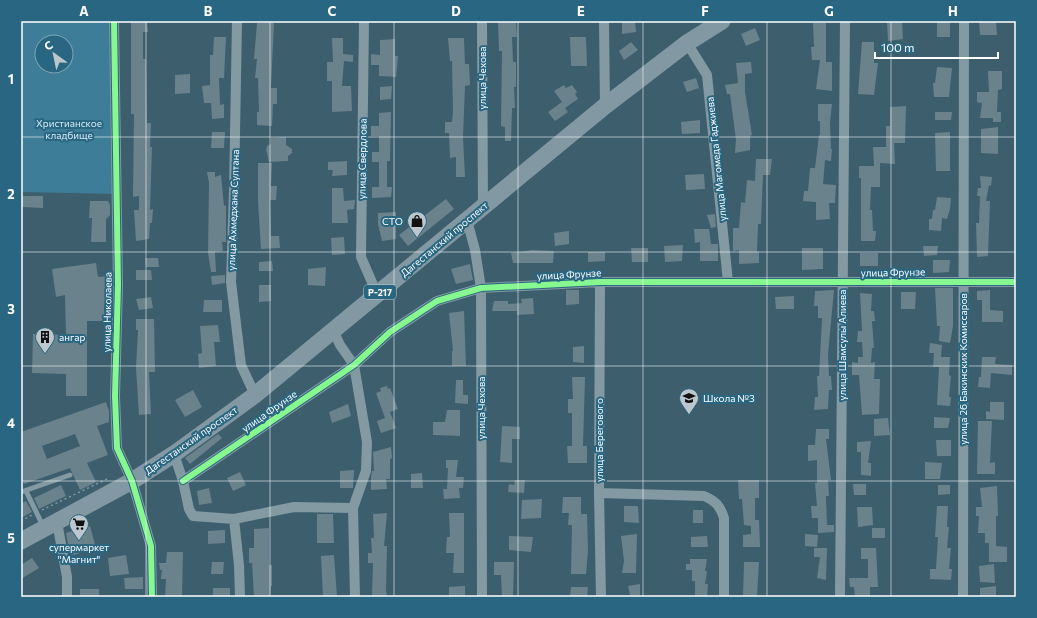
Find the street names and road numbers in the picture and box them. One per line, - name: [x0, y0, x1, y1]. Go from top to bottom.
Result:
- street label: улица Чехова: [476, 47, 488, 109]
- street label: улица Магомеда Гаджиева: [704, 96, 728, 222]
- street label: улица Свердлова: [355, 118, 369, 200]
- street label: улица Ахмедхана Султана: [225, 149, 241, 271]
- street label: Дагестанский проспект: [398, 199, 490, 279]
- street label: улица Фрунзе: [861, 265, 925, 279]
- street label: улица Фрунзе: [536, 266, 602, 282]
- street label: улица Николаева: [100, 272, 114, 352]
- road number: Р-217: [364, 285, 396, 299]
- street label: улица Шамсулы Алиева: [836, 290, 848, 400]
- street label: улица 26 Бакинских Комиссаров: [957, 293, 969, 445]
- street label: улица Чехова: [475, 377, 487, 439]
- street label: улица Фрунзе: [239, 388, 299, 434]
- street label: улица Берегового: [593, 398, 605, 482]
- street label: Дагестанский проспект: [142, 403, 240, 477]

